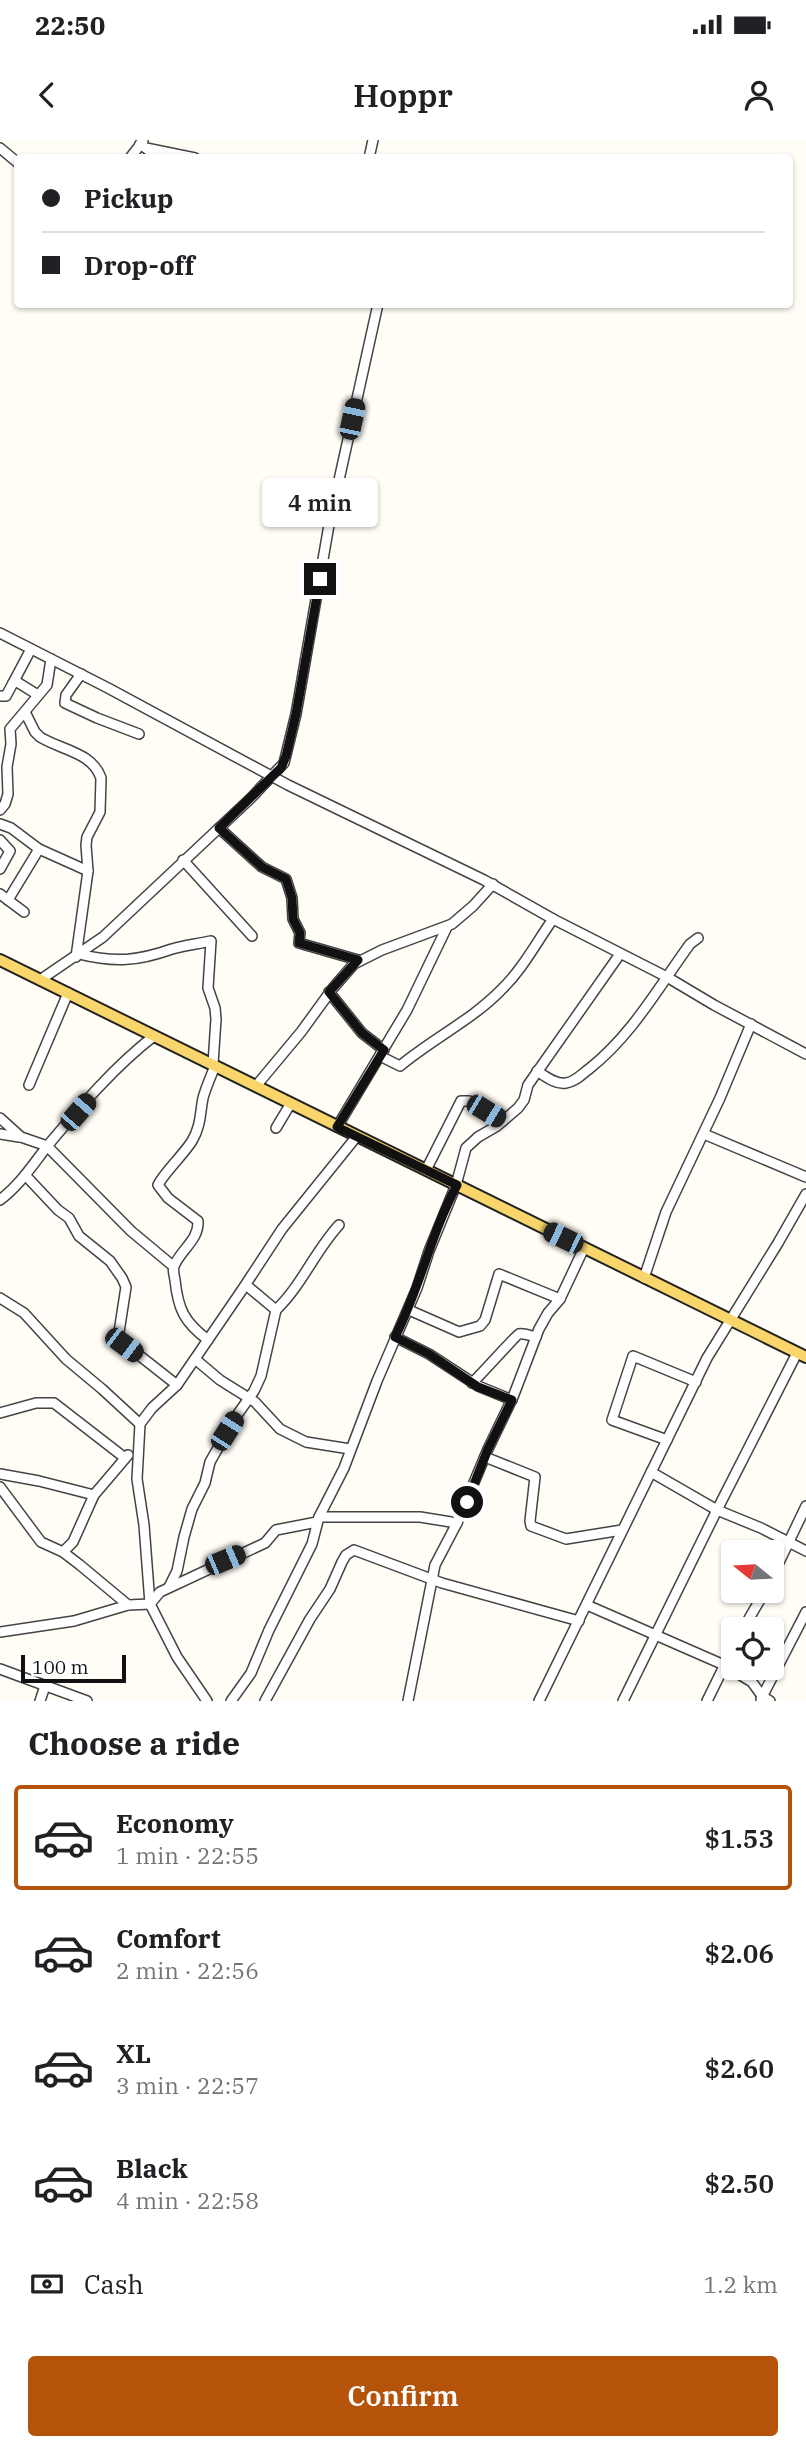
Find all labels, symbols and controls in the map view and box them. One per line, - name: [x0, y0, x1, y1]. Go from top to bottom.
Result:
- text: 22:50: [35, 8, 105, 42]
- text: Hoppr: [353, 74, 453, 116]
- icon: back: [28, 76, 66, 114]
- icon: person: [740, 76, 778, 114]
- text: Pickup: [84, 181, 174, 215]
- text: Drop-off: [84, 248, 195, 282]
- car: [338, 396, 367, 442]
- callout: 4 min: [262, 478, 378, 526]
- text: 4 min: [288, 487, 352, 517]
- route end: [304, 563, 336, 595]
- car: [57, 1089, 100, 1135]
- car: [463, 1091, 510, 1131]
- car: [540, 1219, 587, 1257]
- car: [101, 1324, 148, 1366]
- car: [207, 1408, 248, 1454]
- route start: [451, 1486, 483, 1518]
- north arrow: [721, 1540, 784, 1603]
- map controls: [721, 1540, 784, 1680]
- car: [202, 1542, 249, 1578]
- button: locate: [721, 1617, 784, 1680]
- scale bar: [21, 1652, 126, 1684]
- text: 100 m: [32, 1655, 89, 1679]
- text: Choose a ride: [28, 1722, 240, 1764]
- icon: car: [32, 1806, 95, 1869]
- text: Economy: [116, 1806, 234, 1840]
- text: $1.53: [705, 1821, 774, 1855]
- text: 1 min · 22:55: [116, 1840, 259, 1870]
- icon: car: [32, 1921, 95, 1984]
- text: Comfort: [116, 1921, 221, 1955]
- text: $2.06: [705, 1936, 774, 1970]
- text: 2 min · 22:56: [116, 1955, 259, 1985]
- icon: car: [32, 2036, 95, 2099]
- text: XL: [116, 2036, 151, 2070]
- text: $2.60: [705, 2051, 774, 2085]
- text: 3 min · 22:57: [116, 2070, 259, 2100]
- icon: car: [32, 2151, 95, 2214]
- text: Black: [116, 2151, 188, 2185]
- text: $2.50: [705, 2166, 774, 2200]
- text: 4 min · 22:58: [116, 2185, 259, 2215]
- icon: cash: [28, 2265, 66, 2303]
- text: Cash: [84, 2267, 144, 2301]
- text: 1.2 km: [704, 2269, 778, 2299]
- button: Confirm: [28, 2356, 778, 2436]

